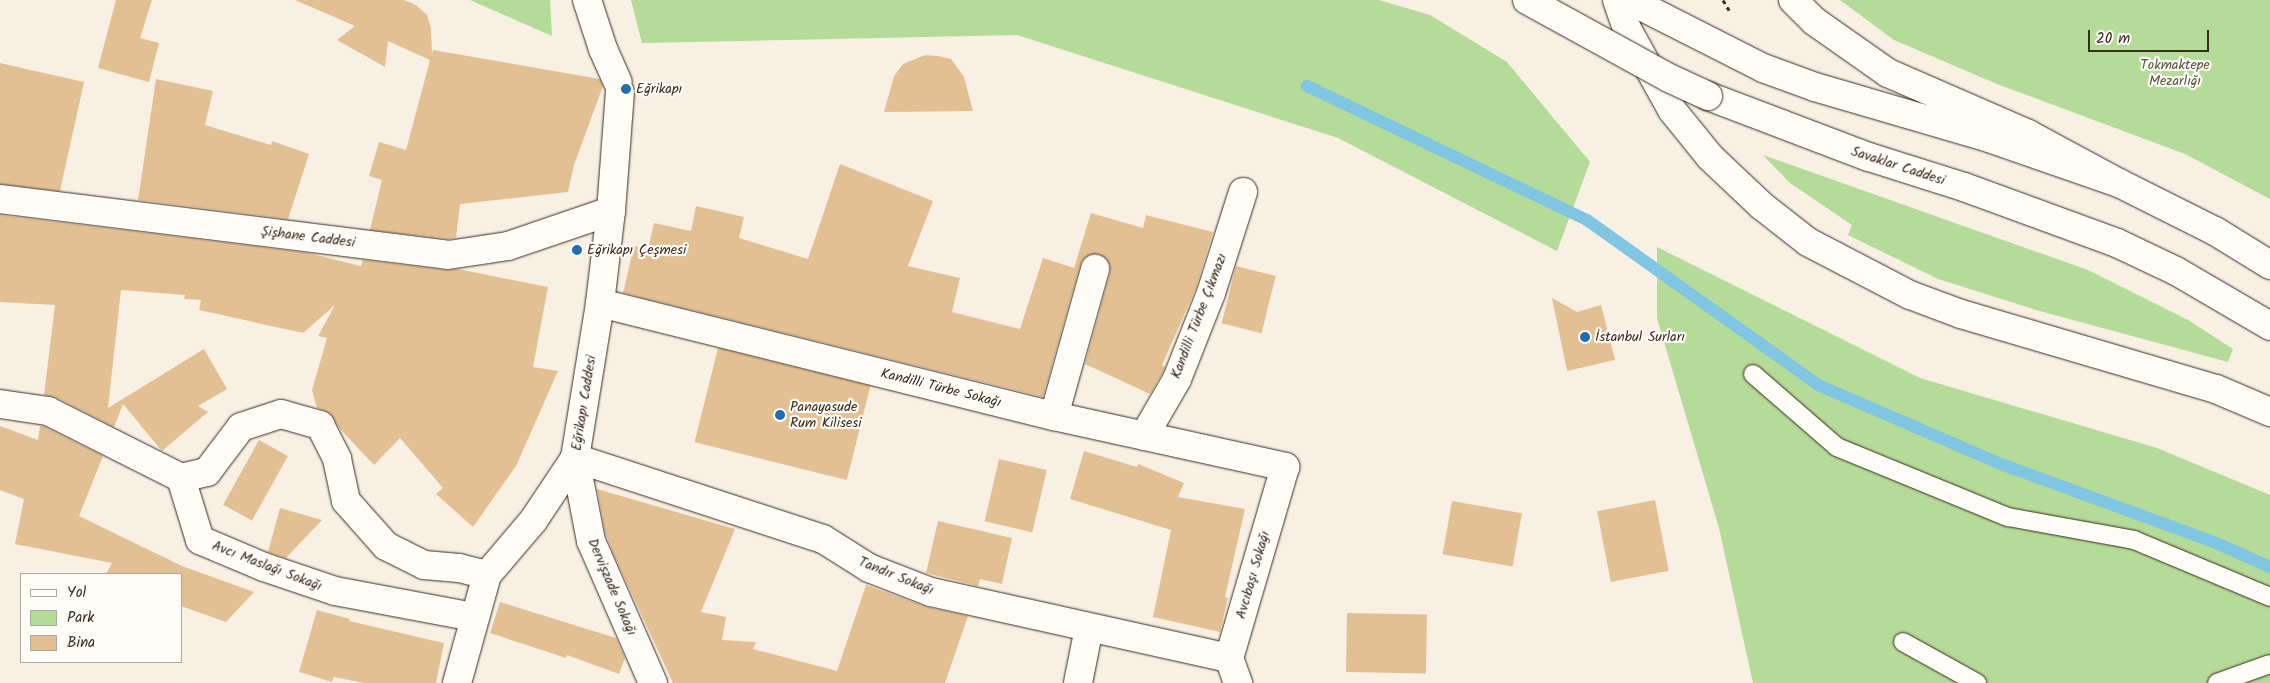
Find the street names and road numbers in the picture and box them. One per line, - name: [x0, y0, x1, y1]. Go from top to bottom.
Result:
- street label: Savaklar Caddesi: [1849, 143, 1947, 189]
- street label: Şişhane Caddesi: [260, 223, 356, 251]
- street label: Kandilli Türbe Çıkmazı: [1167, 251, 1231, 381]
- street label: Eğrikapı Caddesi: [568, 354, 600, 452]
- street label: Kandilli Türbe Sokağı: [879, 365, 1003, 411]
- street label: Avcıbaşı Sokağı: [1232, 529, 1274, 621]
- street label: Dervişzade Sokağı: [584, 536, 640, 638]
- street label: Avcı Maslağı Sokağı: [210, 537, 324, 595]
- street label: Tandır Sokağı: [856, 553, 936, 599]

